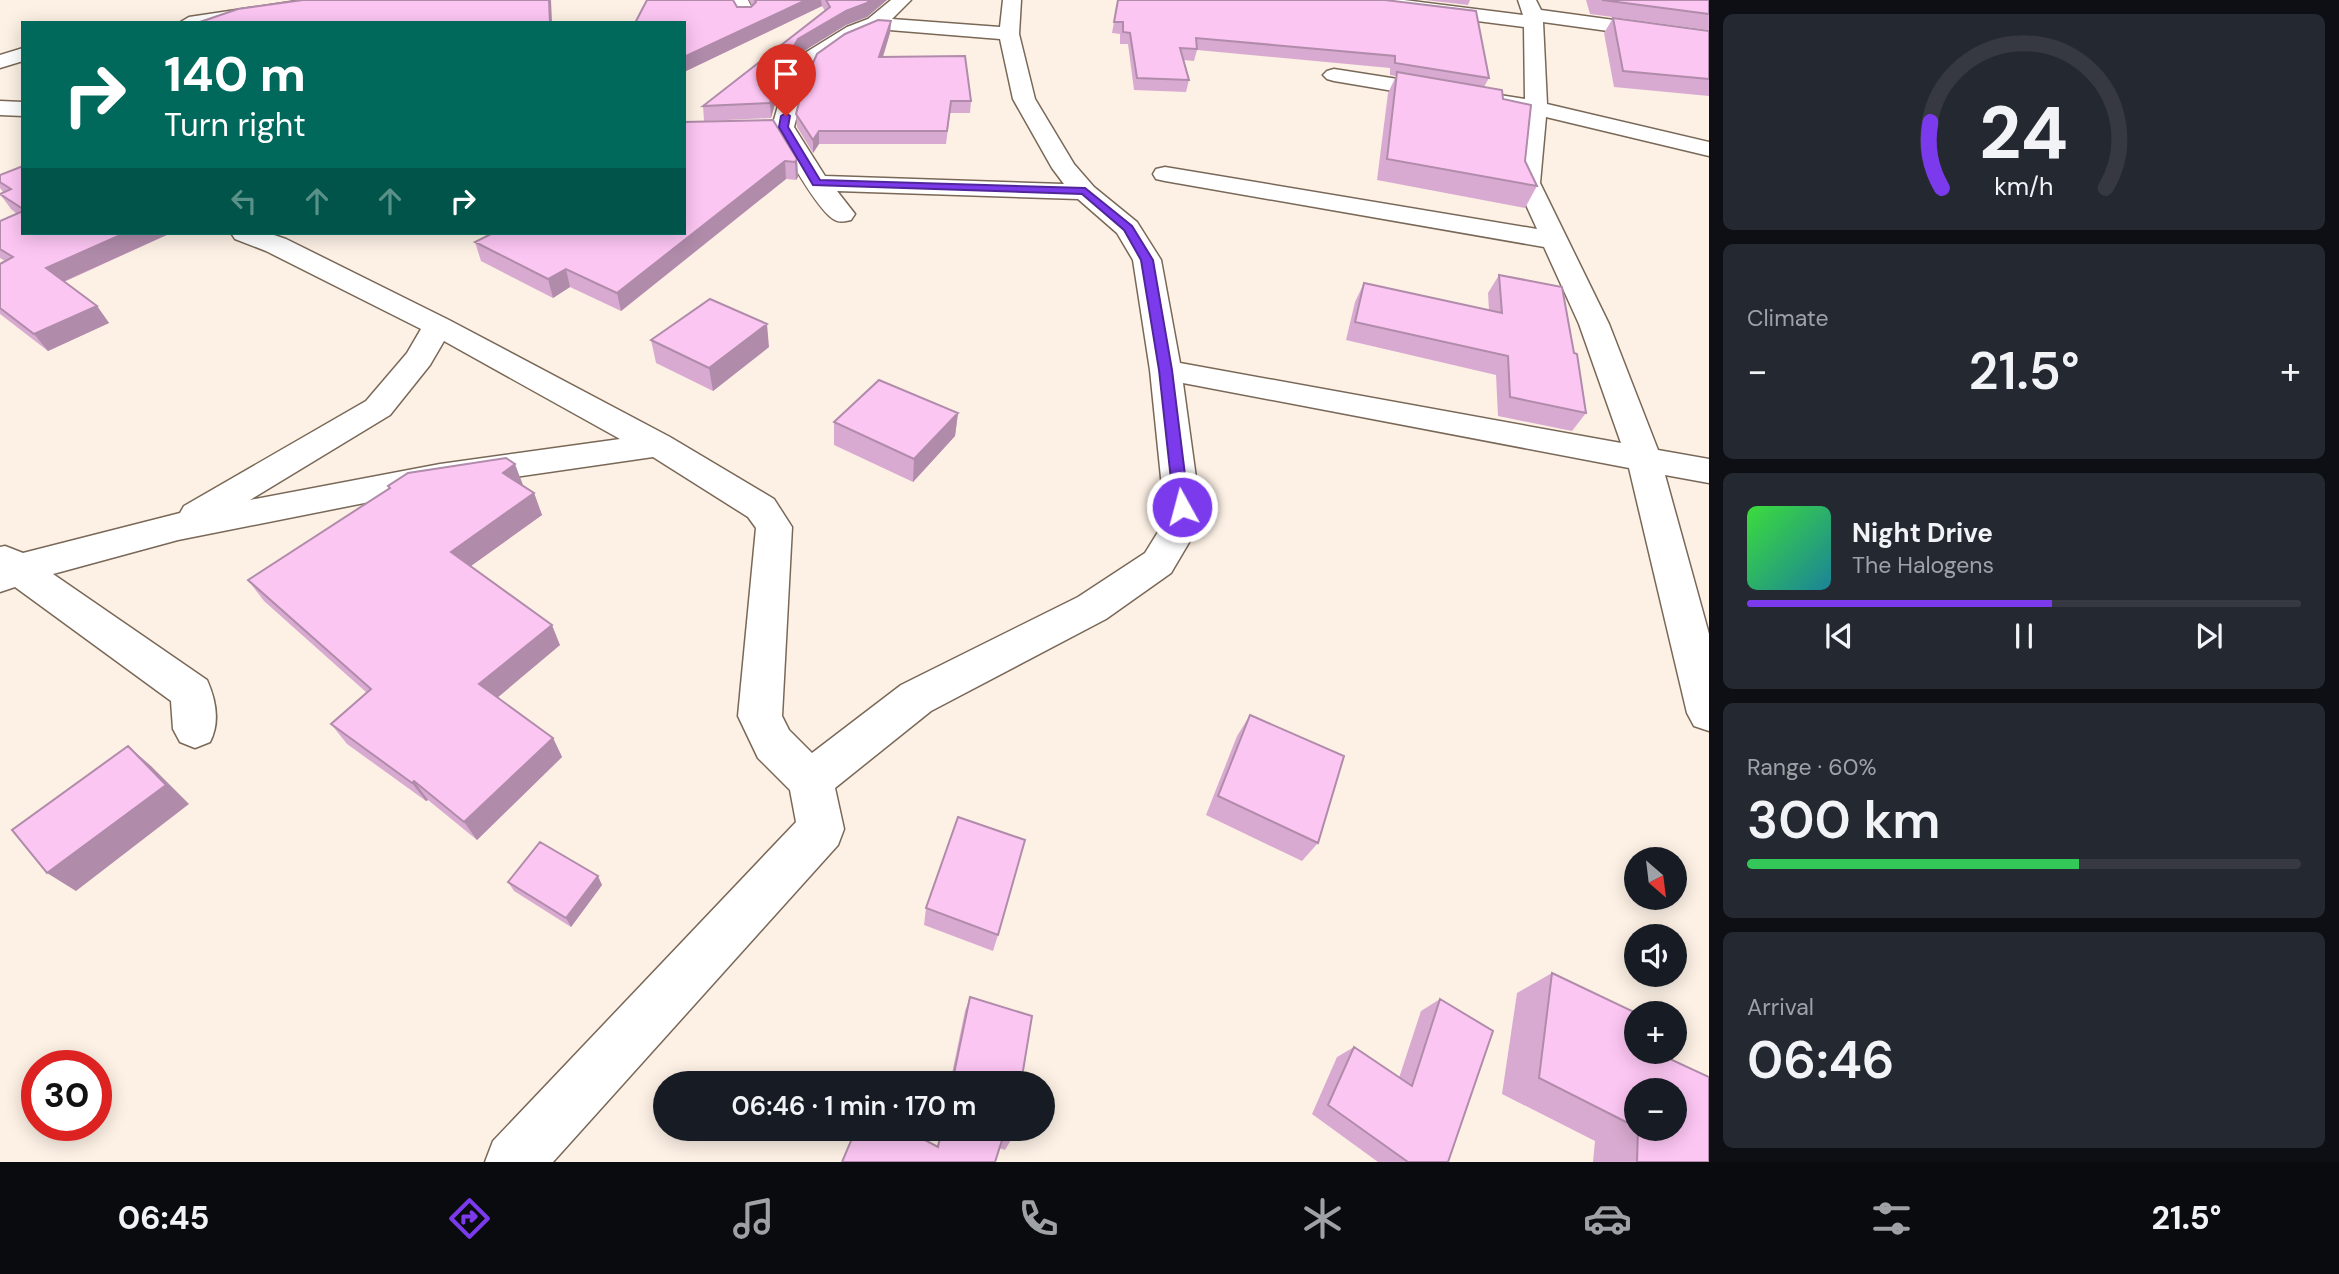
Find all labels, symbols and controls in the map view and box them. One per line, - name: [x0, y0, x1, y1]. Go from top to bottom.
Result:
- text: 140 m: [164, 42, 306, 106]
- pin: [756, 44, 816, 116]
- icon: right: [49, 49, 140, 140]
- icon: arrive: [767, 55, 805, 93]
- text: 24: [1980, 86, 2068, 181]
- text: Turn right: [164, 104, 306, 146]
- text: km/h: [1994, 170, 2054, 203]
- icon: left: [225, 182, 263, 220]
- icon: ahead: [298, 182, 336, 220]
- icon: ahead: [371, 182, 409, 220]
- icon: right: [444, 182, 482, 220]
- text: Climate: [1747, 303, 1829, 333]
- text: 21.5°: [1968, 337, 2080, 405]
- text: −: [1747, 346, 1768, 396]
- text: +: [2280, 346, 2301, 396]
- position arrow: [1145, 470, 1219, 544]
- text: Night Drive: [1852, 516, 1993, 550]
- text: The Halogens: [1852, 550, 1994, 580]
- icon: previous: [1820, 617, 1858, 655]
- icon: pause: [2005, 617, 2043, 655]
- icon: next: [2190, 617, 2228, 655]
- text: Range · 60%: [1747, 752, 1877, 782]
- text: 300 km: [1747, 786, 1941, 854]
- north arrow: [1624, 847, 1687, 910]
- map controls: [1624, 847, 1687, 1141]
- button: sound: [1624, 924, 1687, 987]
- text: Arrival: [1747, 992, 1814, 1022]
- button: +: [1624, 1001, 1687, 1064]
- text: 06:46: [1747, 1026, 1895, 1094]
- speed limit sign: 30: [21, 1050, 112, 1141]
- button: −: [1624, 1078, 1687, 1141]
- text: 06:46 · 1 min · 170 m: [732, 1089, 976, 1123]
- icon: directions: [445, 1194, 494, 1243]
- icon: music: [729, 1194, 778, 1243]
- icon: phone: [1014, 1194, 1063, 1243]
- icon: climate: [1298, 1194, 1347, 1243]
- icon: car: [1583, 1194, 1632, 1243]
- icon: filters: [1867, 1194, 1916, 1243]
- text: 06:45: [118, 1197, 209, 1239]
- text: 21.5°: [2152, 1197, 2221, 1239]

